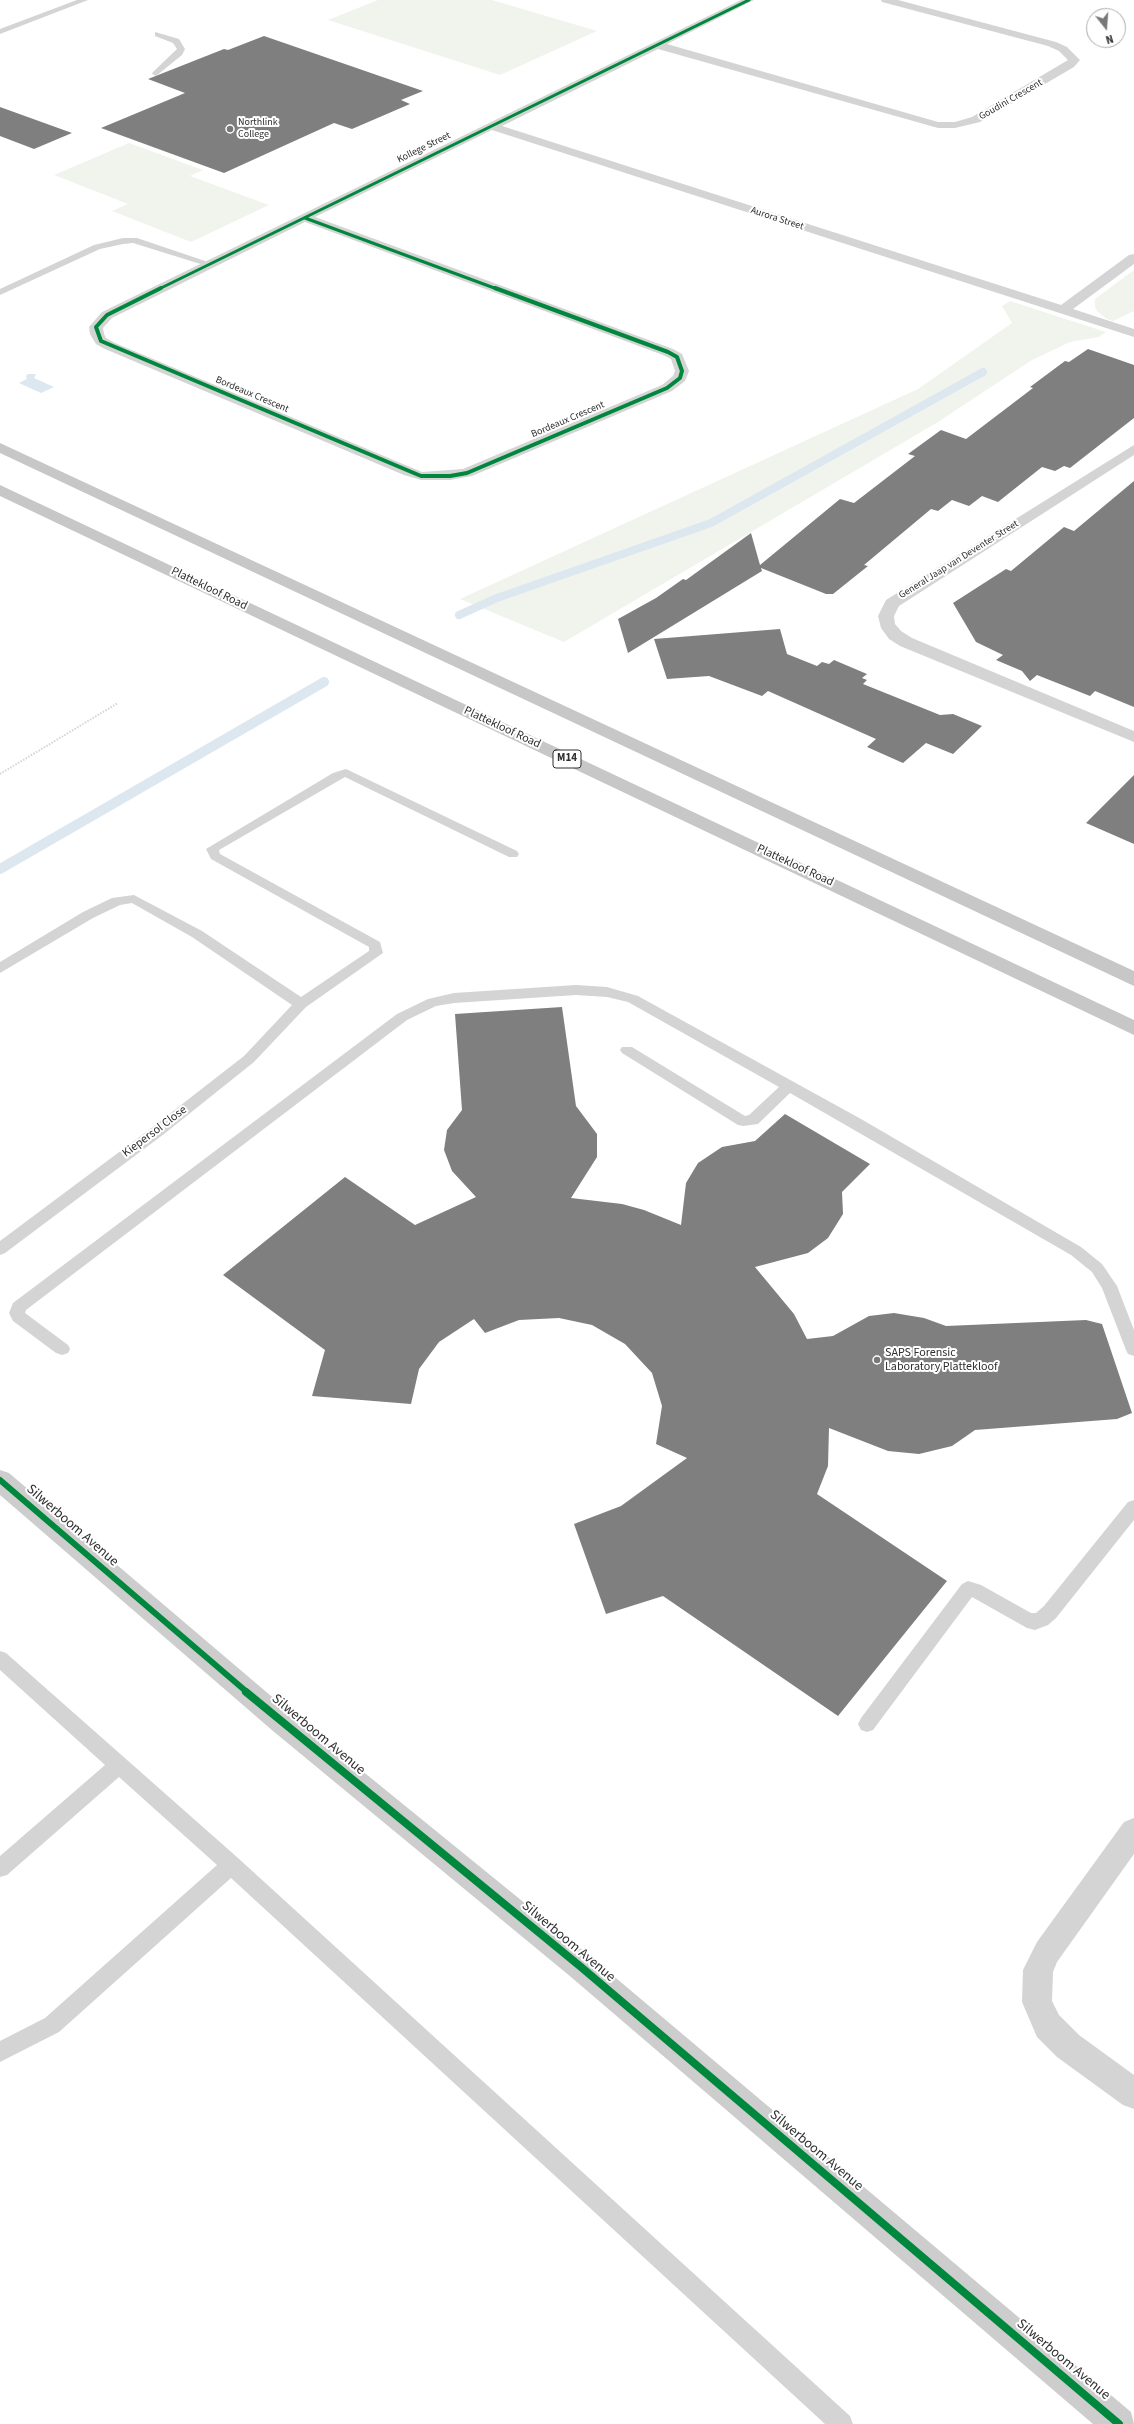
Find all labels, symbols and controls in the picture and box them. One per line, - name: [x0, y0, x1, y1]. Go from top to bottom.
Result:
- north arrow: [1086, 8, 1126, 48]
- text: N: [1104, 31, 1115, 47]
- street label: Goudini Crescent: [977, 77, 1045, 123]
- place label: Northlink College: [238, 117, 278, 140]
- marker: Northlink College: [225, 124, 235, 134]
- street label: Kollege Street: [395, 130, 453, 166]
- street label: Aurora Street: [749, 205, 805, 233]
- street label: Bordeaux Crescent: [214, 374, 290, 416]
- street label: Bordeaux Crescent: [530, 399, 606, 441]
- street label: General Jaap van Deventer Street: [897, 518, 1021, 602]
- street label: Plattekloof Road: [169, 564, 249, 614]
- street label: Plattekloof Road: [461, 704, 543, 752]
- road number: M14: [553, 750, 581, 768]
- street label: Plattekloof Road: [754, 842, 836, 890]
- street label: Kiepersol Close: [120, 1103, 190, 1161]
- place label: SAPS Forensic Laboratory Plattekloof: [885, 1346, 998, 1374]
- marker: SAPS Forensic Laboratory Plattekloof: [872, 1355, 882, 1365]
- street label: Silwerboom Avenue: [22, 1481, 122, 1571]
- street label: Silwerboom Avenue: [268, 1691, 368, 1779]
- street label: Silwerboom Avenue: [518, 1898, 618, 1986]
- street label: Silwerboom Avenue: [766, 2107, 866, 2195]
- street label: Silwerboom Avenue: [1013, 2316, 1113, 2404]

